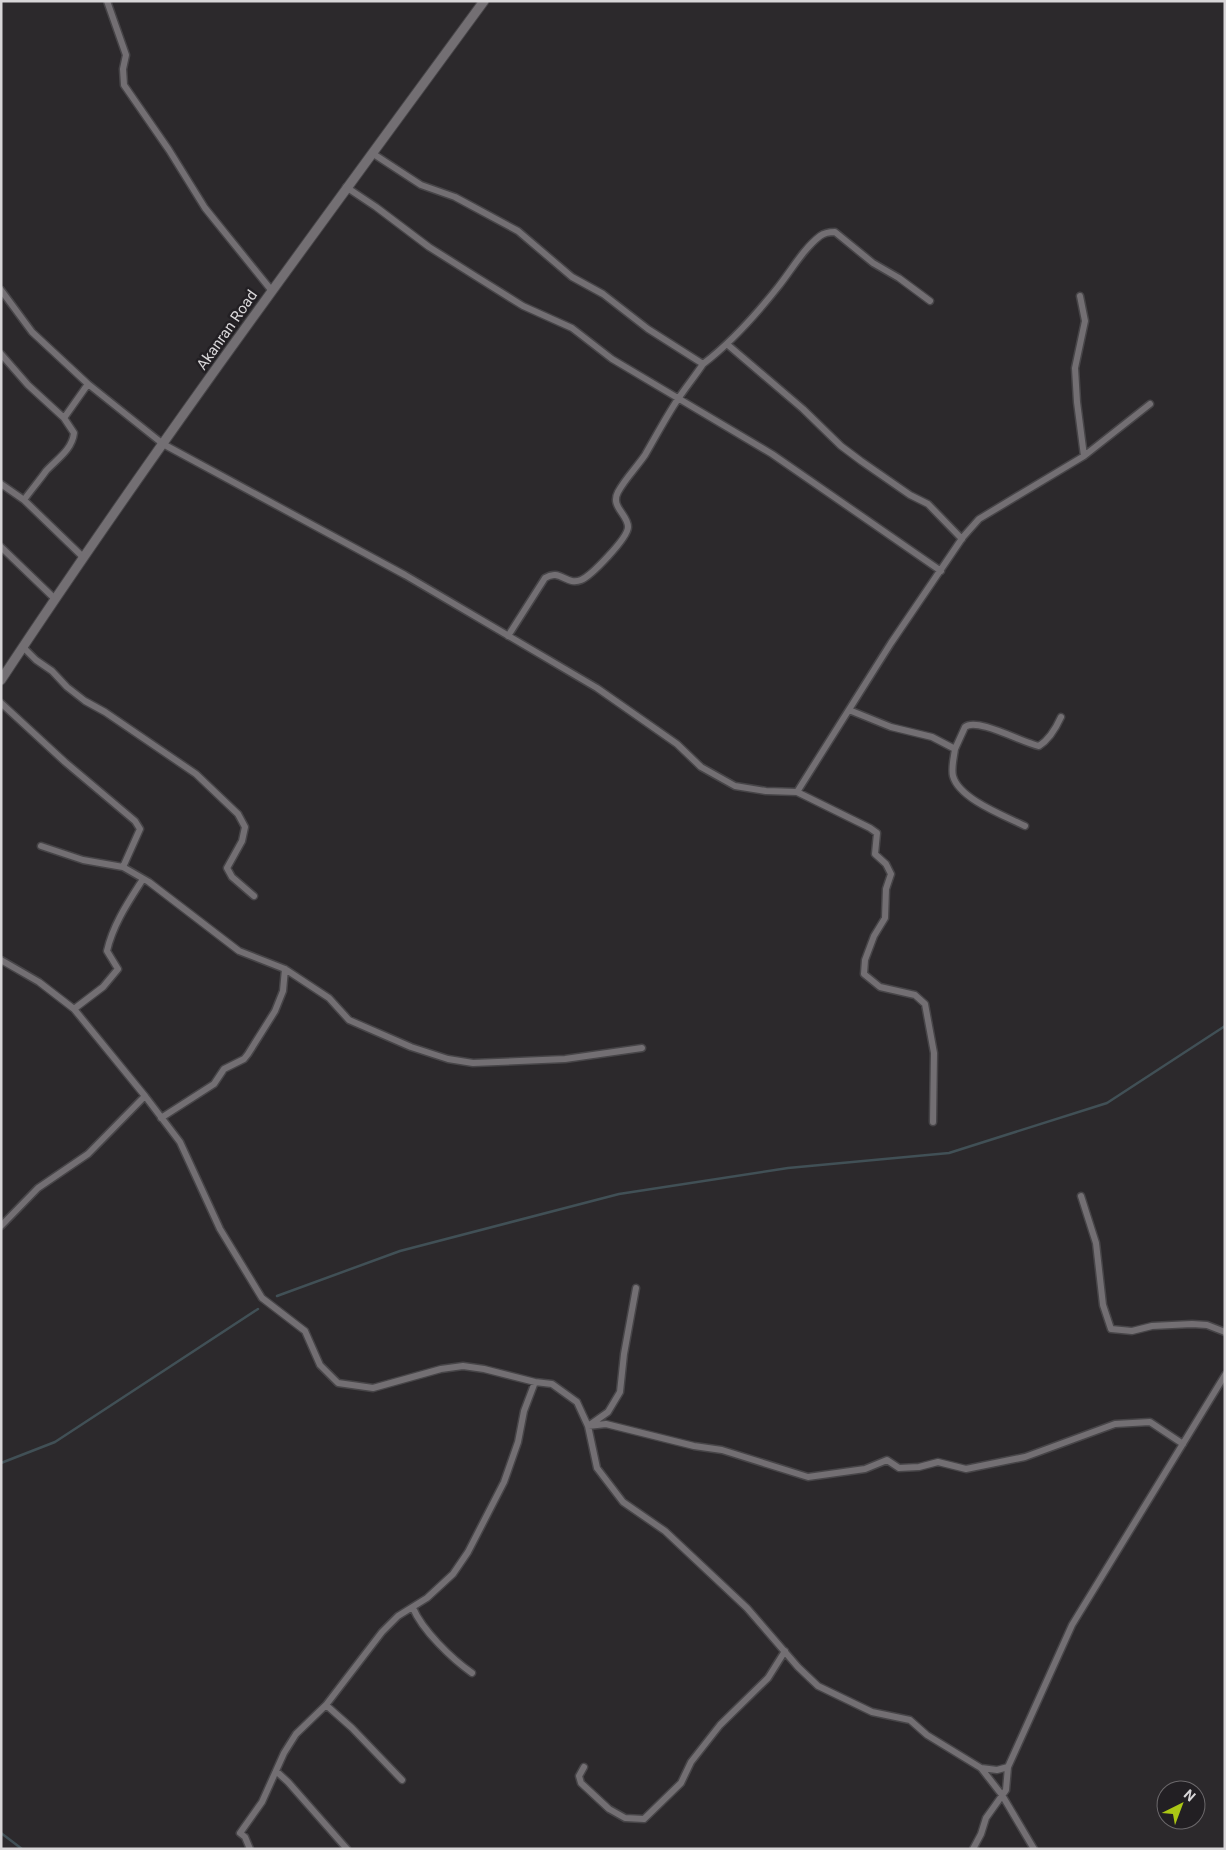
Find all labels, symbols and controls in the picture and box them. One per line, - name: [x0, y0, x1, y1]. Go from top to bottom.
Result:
- street label: Akanran Road: [193, 287, 261, 373]
- north arrow: [1156, 1780, 1206, 1830]
- text: N: [1181, 1786, 1199, 1805]

